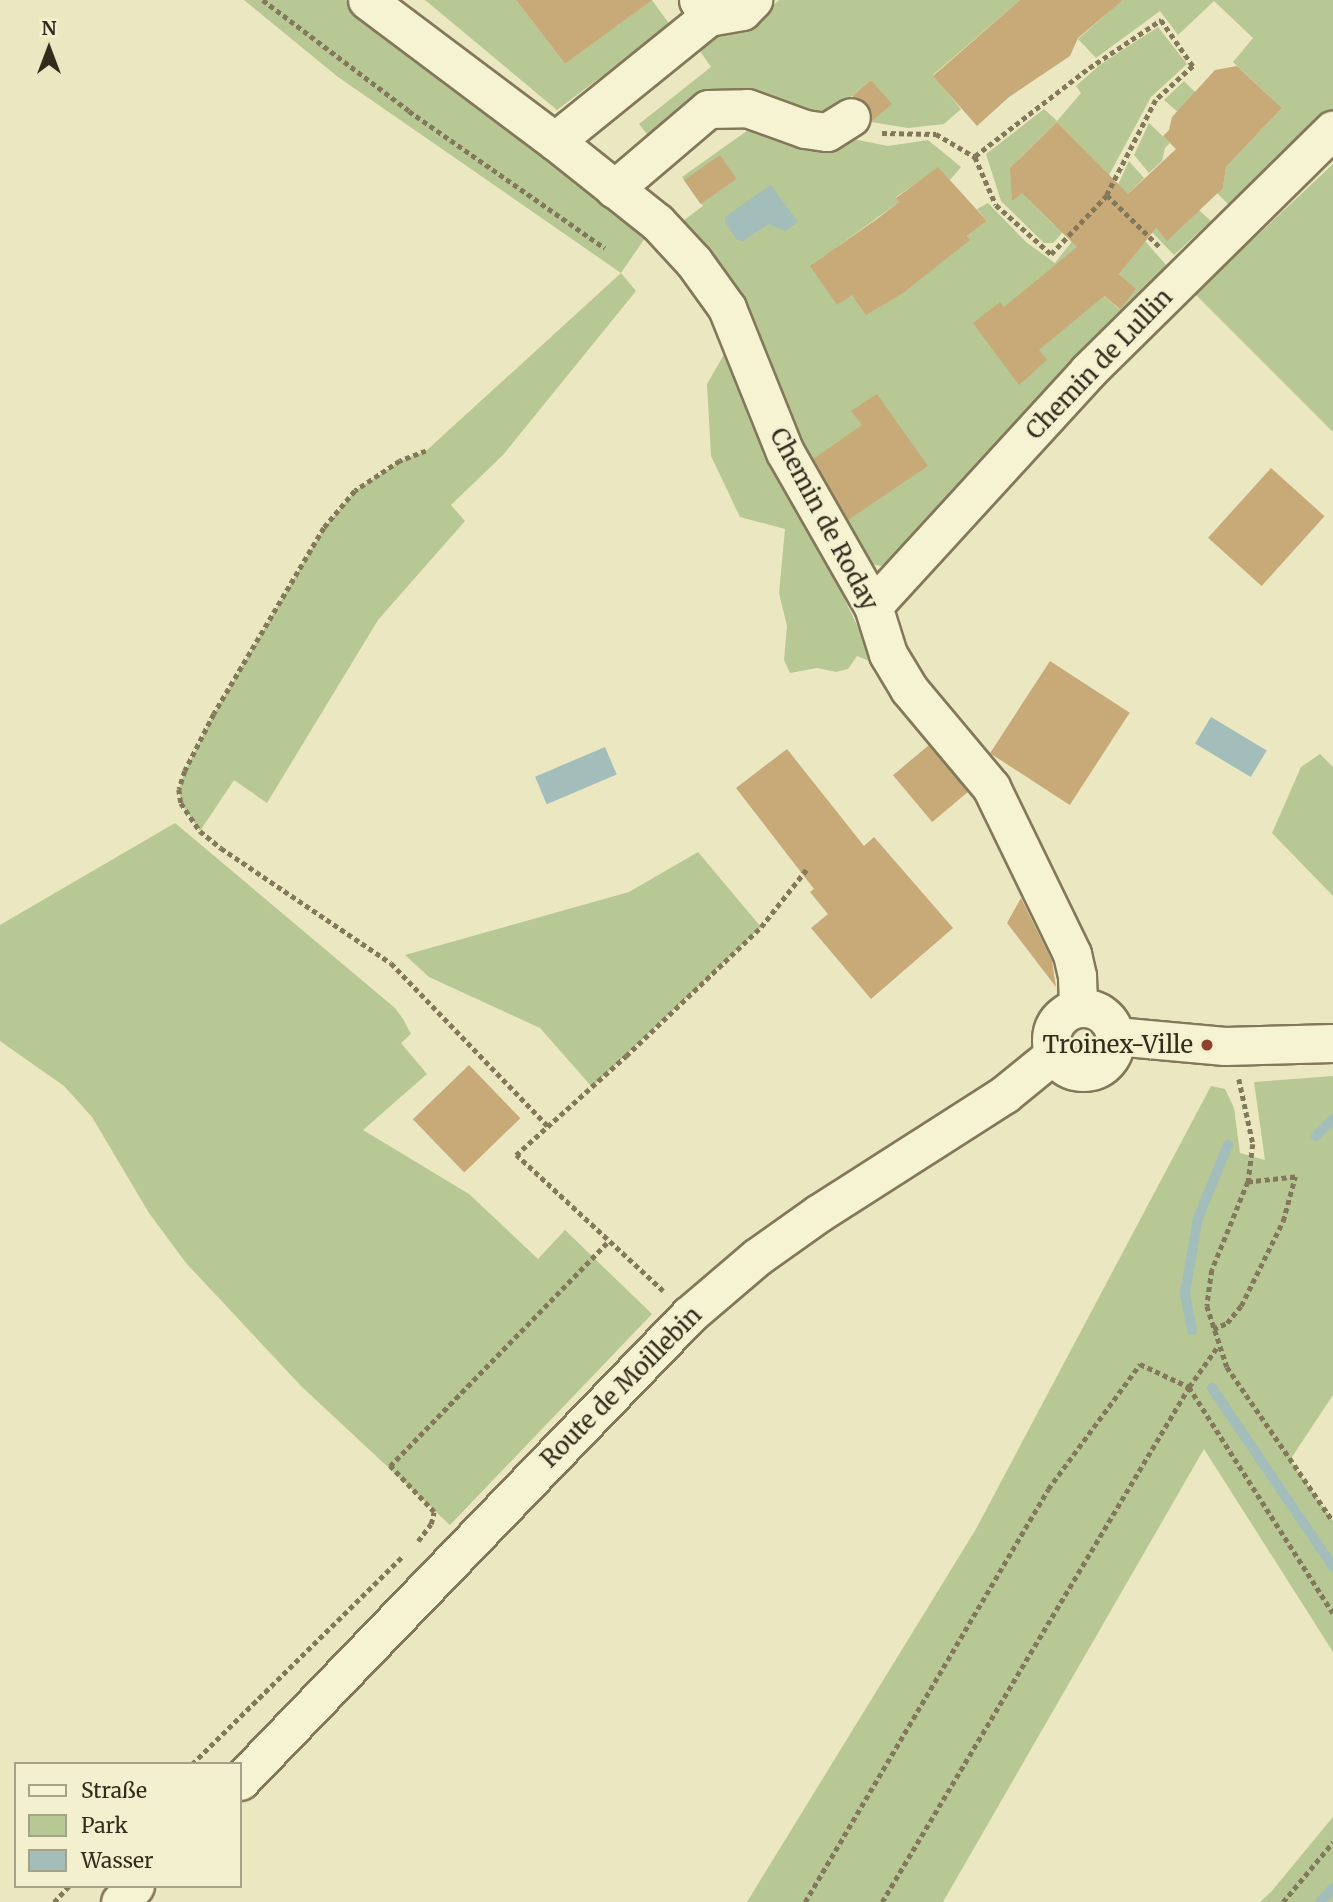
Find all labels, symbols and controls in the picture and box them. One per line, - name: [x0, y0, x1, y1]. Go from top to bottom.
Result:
- north arrow: [14, 14, 84, 84]
- text: N: [41, 16, 57, 40]
- street label: Chemin de Lullin: [1020, 283, 1178, 445]
- street label: Chemin de Roday: [764, 423, 884, 615]
- place label: Troinex-Ville: [1043, 1031, 1193, 1059]
- marker: Troinex-Ville: [1199, 1037, 1215, 1053]
- street label: Route de Moillebin: [535, 1301, 707, 1473]
- legend: [14, 1762, 242, 1888]
- text: Straße: [81, 1777, 147, 1804]
- text: Park: [81, 1812, 128, 1839]
- text: Wasser: [81, 1847, 153, 1874]

